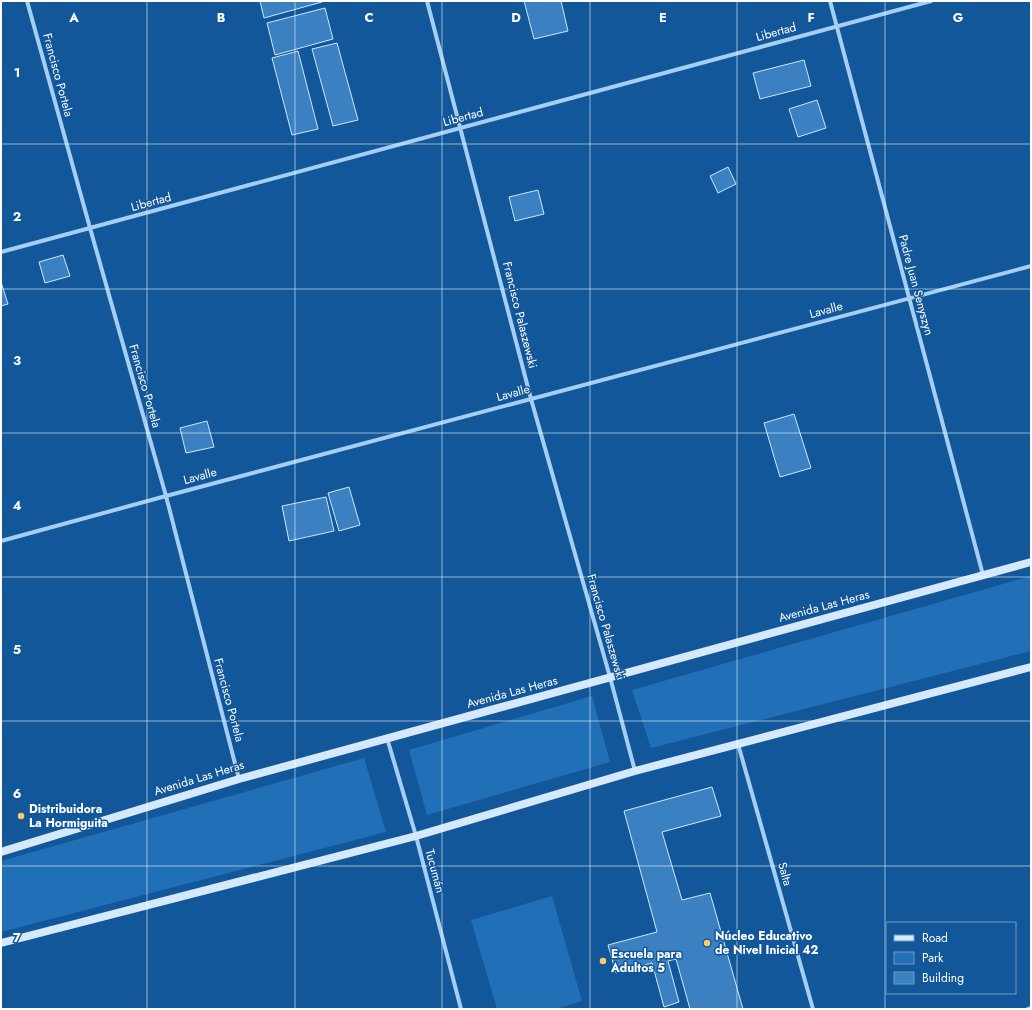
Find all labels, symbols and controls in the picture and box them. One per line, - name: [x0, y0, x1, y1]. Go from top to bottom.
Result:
- text: A: [68, 8, 79, 27]
- text: B: [217, 8, 226, 27]
- text: C: [364, 8, 374, 27]
- text: D: [511, 8, 521, 27]
- text: E: [659, 8, 667, 27]
- text: F: [807, 8, 815, 27]
- text: G: [953, 8, 964, 27]
- street label: Libertad: [754, 18, 798, 46]
- street label: Francisco Portela: [38, 31, 78, 119]
- text: 1: [14, 63, 20, 82]
- street label: Libertad: [441, 103, 485, 131]
- street label: Libertad: [129, 188, 173, 216]
- text: 2: [13, 207, 21, 226]
- street label: Padre Juan Senyszyn: [894, 233, 938, 337]
- street label: Francisco Palaszewski: [498, 260, 542, 370]
- street label: Lavalle: [807, 297, 845, 323]
- street label: Francisco Portela: [124, 342, 166, 430]
- text: 3: [13, 351, 21, 370]
- street label: Lavalle: [494, 380, 532, 406]
- street label: Lavalle: [181, 463, 219, 489]
- text: 4: [12, 496, 22, 515]
- street label: Francisco Palaszewski: [582, 572, 630, 682]
- street label: Avenida Las Heras: [777, 585, 872, 627]
- text: 5: [13, 640, 21, 659]
- street label: Francisco Portela: [209, 656, 249, 744]
- street label: Avenida Las Heras: [465, 671, 560, 713]
- street label: Avenida Las Heras: [152, 756, 246, 800]
- text: 6: [13, 784, 22, 803]
- place label: Distribuidora La Hormiguita: [29, 800, 108, 832]
- marker: Distribuidora La Hormiguita: [16, 811, 26, 821]
- street label: Tucumán: [421, 847, 449, 895]
- street label: Salta: [773, 860, 797, 888]
- legend: [886, 922, 1016, 994]
- place label: Núcleo Educativo de Nivel Inicial 42: [715, 927, 819, 959]
- text: 7: [13, 928, 21, 947]
- text: Road: [922, 929, 948, 947]
- marker: Núcleo Educativo de Nivel Inicial 42: [702, 938, 712, 948]
- place label: Escuela para Adultos 5: [610, 945, 682, 977]
- text: Park: [922, 949, 944, 967]
- marker: Escuela para Adultos 5: [598, 956, 608, 966]
- text: Building: [922, 969, 964, 987]

